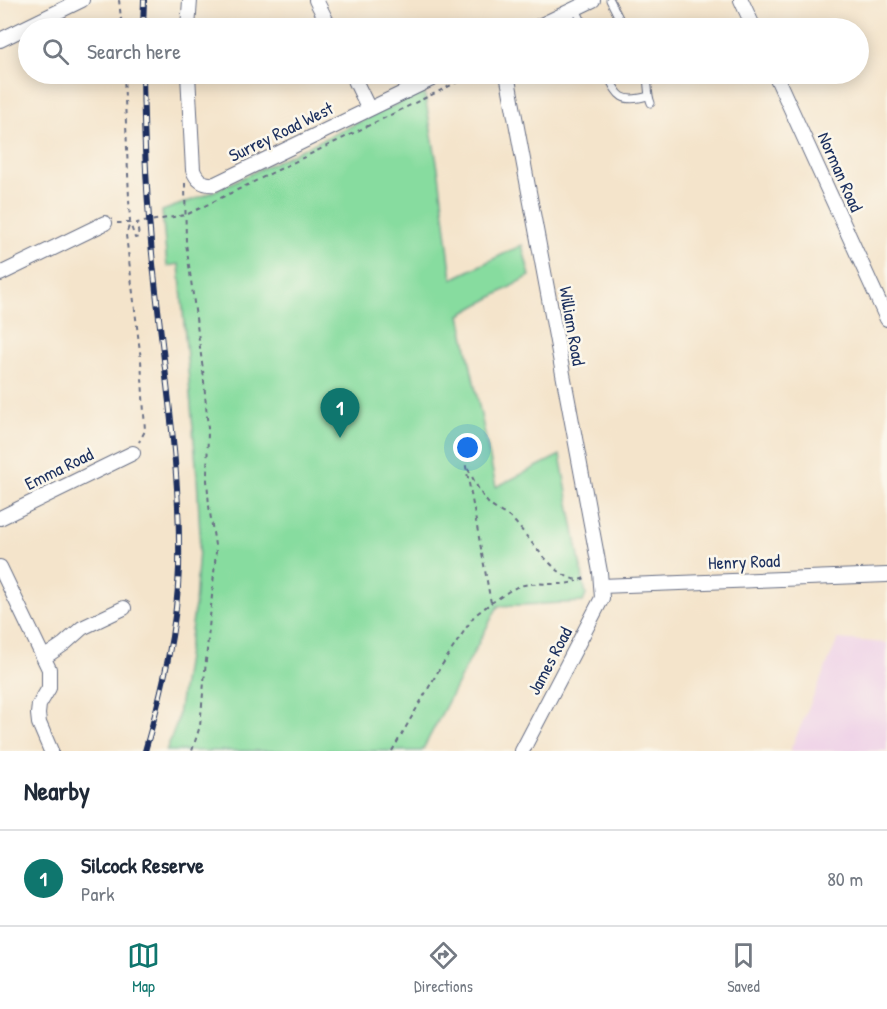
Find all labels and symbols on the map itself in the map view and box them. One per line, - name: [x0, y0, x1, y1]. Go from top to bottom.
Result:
- street label: Surrey Road West: [224, 95, 338, 168]
- street label: Norman Road: [812, 128, 869, 216]
- street label: William Road: [553, 284, 592, 367]
- pin: 1: [320, 388, 360, 438]
- your location: [453, 433, 482, 462]
- street label: Emma Road: [20, 441, 97, 496]
- street label: Henry Road: [708, 548, 780, 575]
- street label: James Road: [521, 622, 578, 699]

